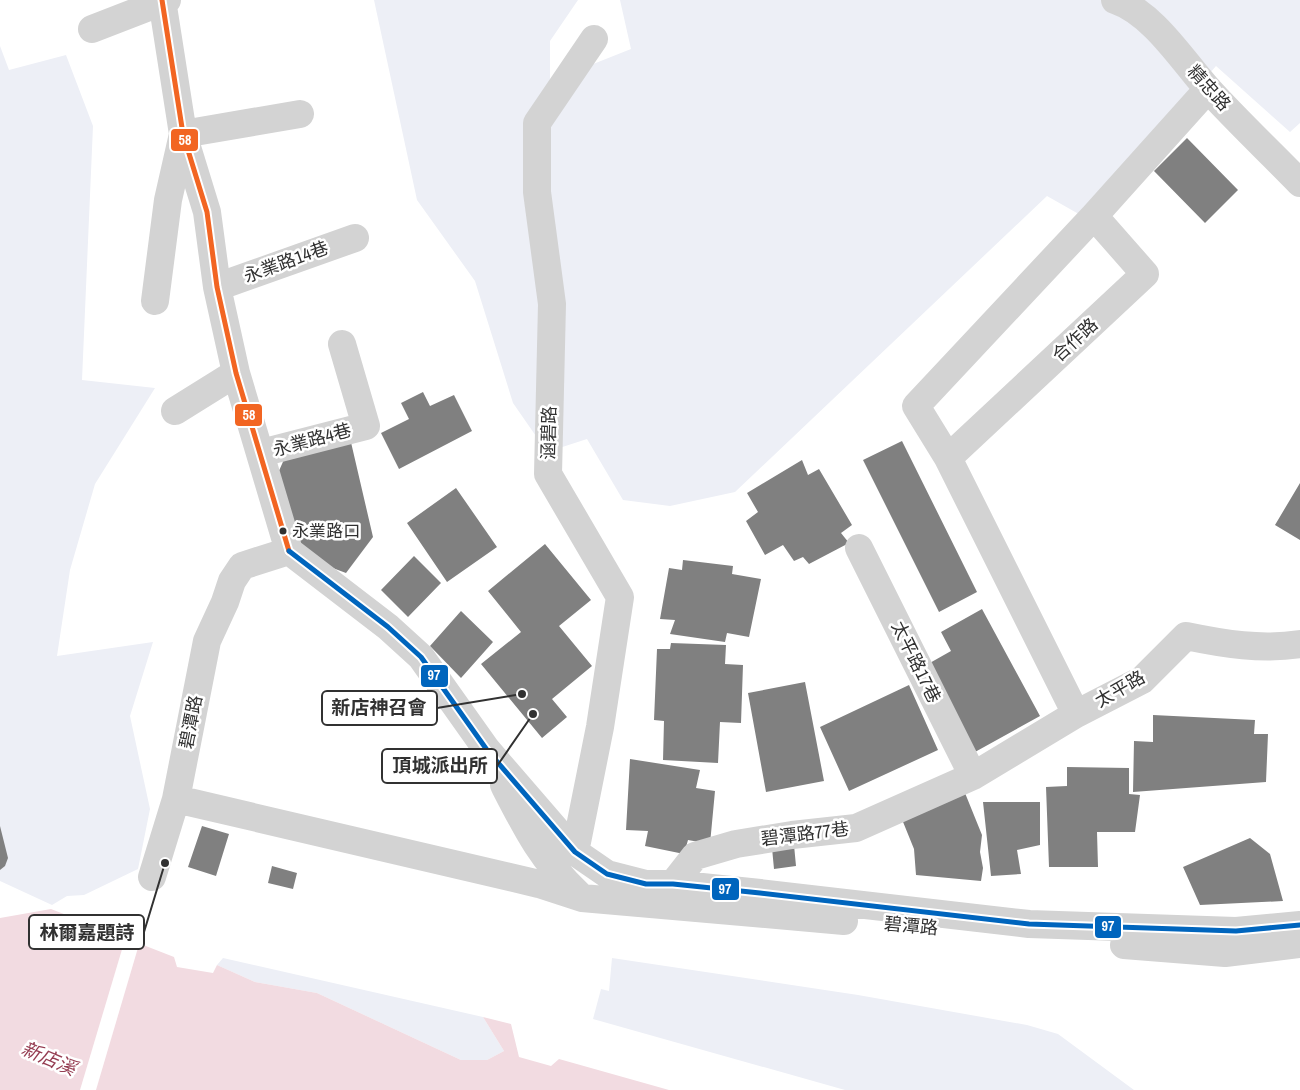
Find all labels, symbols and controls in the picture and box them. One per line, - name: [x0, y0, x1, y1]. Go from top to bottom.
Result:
- street label: 精忠路: [1182, 59, 1237, 116]
- line badge: 58: [170, 128, 199, 152]
- text: 58: [179, 131, 191, 149]
- street label: 永業路14巷: [240, 235, 332, 288]
- street label: 合作路: [1046, 312, 1103, 367]
- line badge: 58: [234, 403, 263, 427]
- text: 58: [243, 406, 255, 424]
- street label: 涵碧路: [536, 406, 561, 460]
- street label: 永業路4巷: [270, 417, 354, 462]
- place label: 永業路口: [292, 519, 360, 542]
- marker: 永業路口: [278, 526, 288, 536]
- street label: 太平路17巷: [886, 617, 947, 707]
- line badge: 97: [420, 664, 449, 688]
- street label: 太平路: [1090, 664, 1149, 713]
- text: 97: [428, 666, 441, 684]
- callout: 新店神召會: [322, 691, 437, 725]
- street label: 碧潭路: [173, 693, 208, 751]
- text: 新店神召會: [331, 694, 427, 720]
- callout: 頂城派出所: [382, 749, 497, 783]
- text: 頂城派出所: [392, 752, 488, 778]
- street label: 碧潭路77巷: [760, 816, 850, 851]
- line badge: 97: [711, 877, 740, 901]
- text: 97: [719, 880, 732, 898]
- street label: 碧潭路: [883, 911, 939, 940]
- callout: 林爾嘉題詩: [29, 915, 144, 949]
- line badge: 97: [1094, 915, 1122, 939]
- text: 97: [1102, 917, 1115, 935]
- text: 林爾嘉題詩: [39, 919, 135, 945]
- water label: 新店溪: [18, 1035, 83, 1082]

